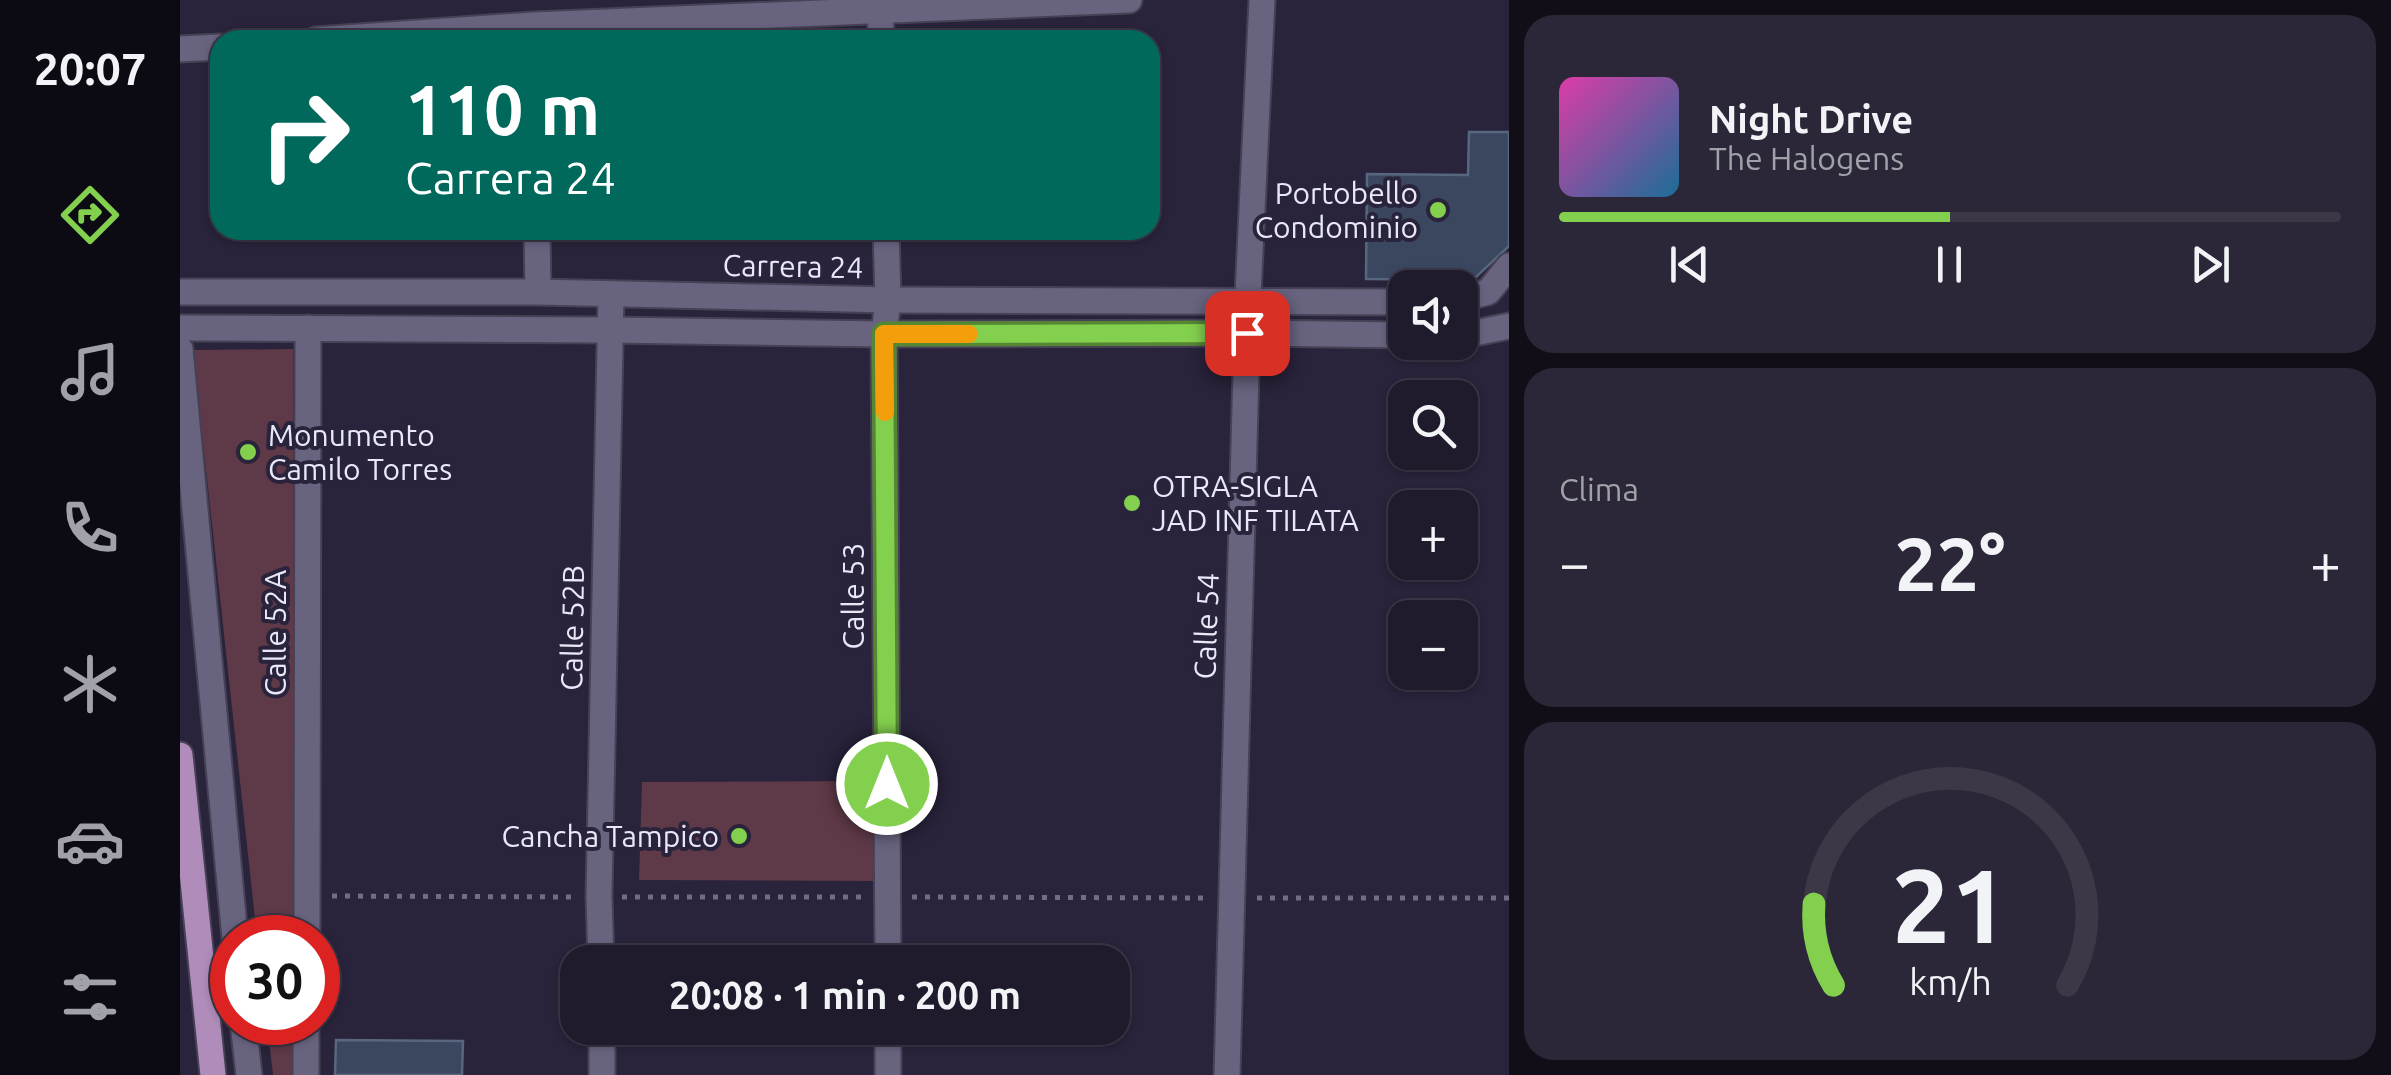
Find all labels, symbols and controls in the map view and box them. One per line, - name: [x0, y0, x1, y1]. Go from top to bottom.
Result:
- text: 20:07: [34, 43, 146, 94]
- icon: right: [240, 70, 370, 200]
- text: 110 m: [405, 70, 600, 148]
- text: Night Drive: [1709, 98, 1913, 140]
- text: The Halogens: [1709, 140, 1904, 176]
- text: Carrera 24: [405, 152, 616, 203]
- place label: Portobello Condominio: [1255, 176, 1418, 244]
- icon: directions: [55, 180, 125, 250]
- marker: Portobello Condominio: [1427, 199, 1449, 221]
- icon: previous: [1662, 237, 1717, 292]
- icon: pause: [1922, 237, 1977, 292]
- icon: next: [2183, 237, 2238, 292]
- street label: Carrera 24: [722, 248, 864, 284]
- map controls: [1388, 270, 1478, 690]
- button: sound: [1388, 270, 1478, 360]
- pin: [1205, 291, 1290, 376]
- icon: arrive: [1220, 306, 1275, 361]
- icon: music: [55, 337, 125, 407]
- button: search: [1388, 380, 1478, 470]
- place label: Monumento Camilo Torres: [268, 418, 452, 486]
- marker: Monumento Camilo Torres: [237, 441, 259, 463]
- place label: OTRA-SIGLA JAD INF TILATA: [1152, 469, 1359, 537]
- text: Clima: [1559, 471, 1639, 507]
- button: +: [1388, 490, 1478, 580]
- marker: OTRA-SIGLA JAD INF TILATA: [1121, 492, 1143, 514]
- icon: phone: [55, 493, 125, 563]
- text: 22°: [1894, 521, 2006, 605]
- text: −: [1559, 532, 1590, 593]
- text: +: [2310, 532, 2341, 593]
- street label: Calle 53: [836, 543, 870, 649]
- street label: Calle 52B: [554, 565, 590, 691]
- street label: Calle 52A: [258, 569, 292, 696]
- street label: Calle 54: [1187, 572, 1225, 680]
- button: −: [1388, 600, 1478, 690]
- icon: climate: [55, 649, 125, 719]
- position arrow: [835, 732, 939, 836]
- icon: car: [55, 806, 125, 876]
- place label: Cancha Tampico: [502, 819, 719, 853]
- marker: Cancha Tampico: [728, 825, 750, 847]
- text: 21: [1891, 846, 2009, 963]
- speed limit sign: 30: [210, 915, 340, 1045]
- icon: filters: [55, 962, 125, 1032]
- text: km/h: [1909, 962, 1991, 1002]
- text: 20:08 · 1 min · 200 m: [669, 974, 1021, 1016]

